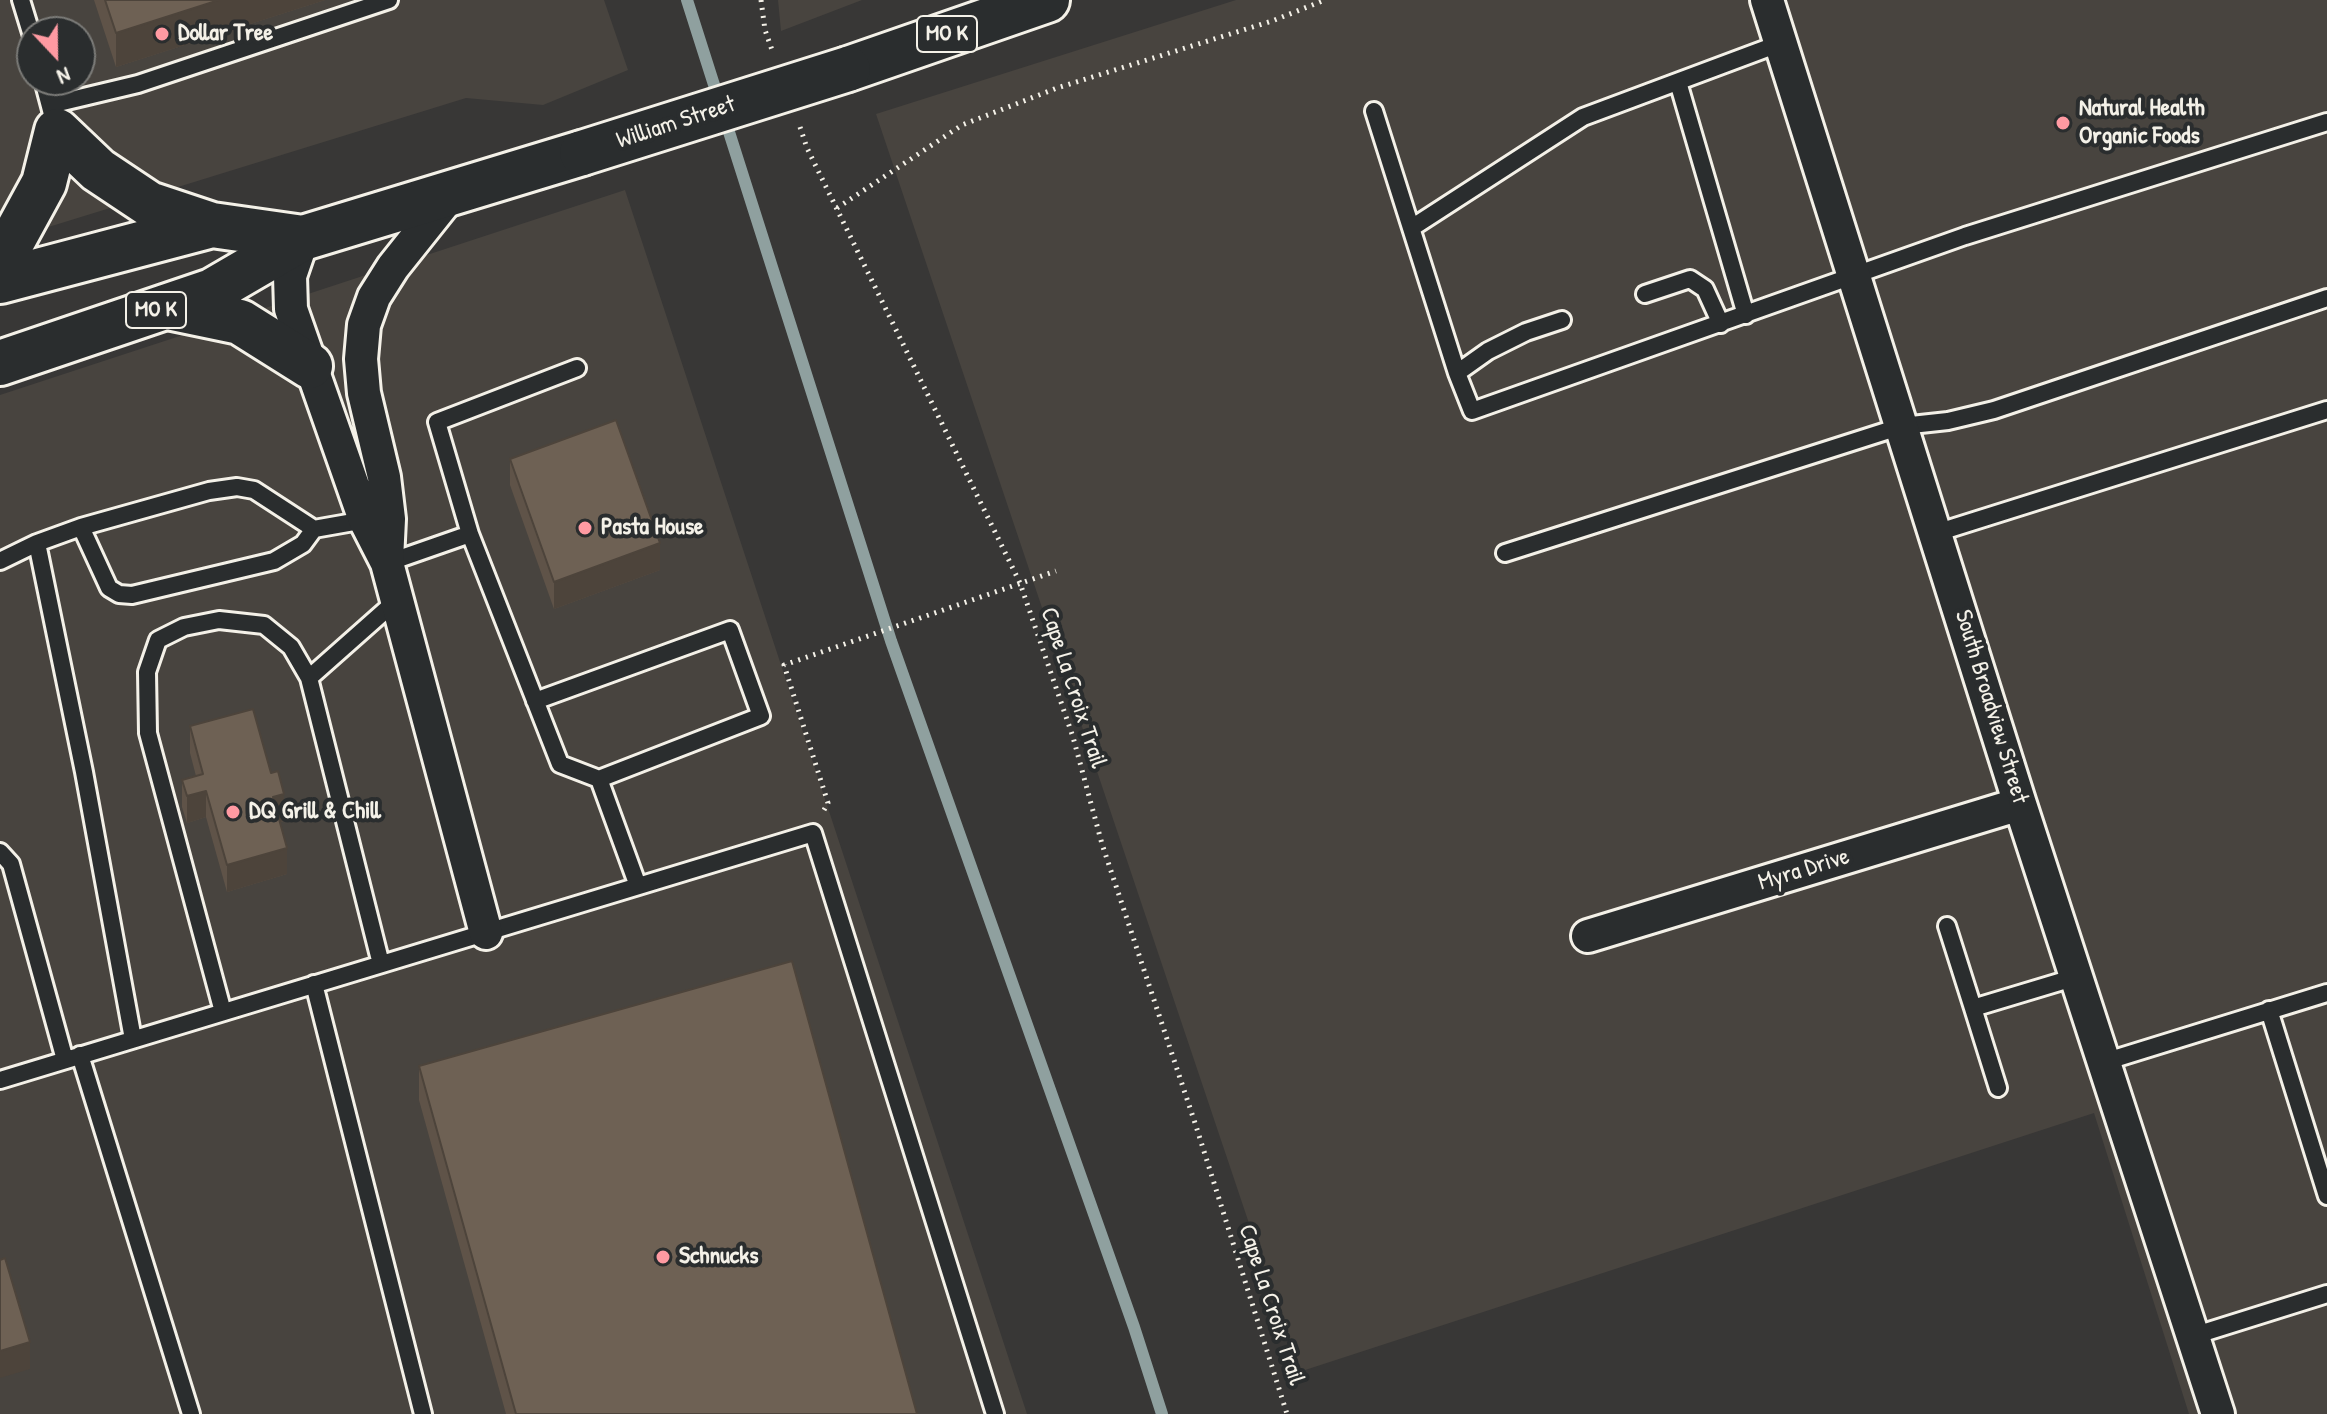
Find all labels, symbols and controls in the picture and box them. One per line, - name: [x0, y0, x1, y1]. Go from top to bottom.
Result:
- north arrow: [16, 16, 96, 96]
- road number: MO K: [917, 16, 977, 52]
- place label: Dollar Tree: [178, 20, 273, 48]
- marker: Dollar Tree: [153, 25, 171, 43]
- text: N: [53, 60, 75, 93]
- street label: William Street: [613, 90, 739, 156]
- place label: Natural Health Organic Foods: [2079, 95, 2204, 151]
- marker: Natural Health Organic Foods: [2054, 114, 2072, 132]
- road number: MO K: [126, 292, 186, 328]
- place label: Pasta House: [601, 514, 704, 542]
- marker: Pasta House: [576, 519, 594, 537]
- street label: Cape La Croix Trail: [1033, 604, 1113, 772]
- street label: South Broadview Street: [1948, 607, 2034, 807]
- place label: DQ Grill & Chill: [249, 798, 381, 826]
- marker: DQ Grill & Chill: [224, 803, 242, 821]
- street label: Myra Drive: [1755, 843, 1853, 897]
- street label: Cape La Croix Trail: [1231, 1221, 1311, 1389]
- place label: Schnucks: [679, 1243, 758, 1271]
- marker: Schnucks: [654, 1248, 672, 1266]

